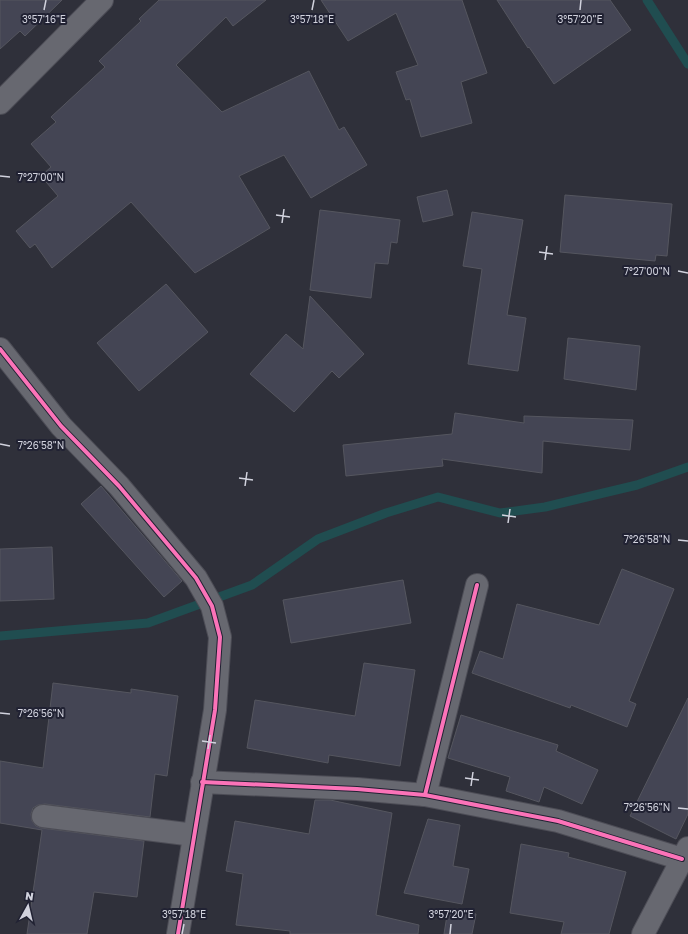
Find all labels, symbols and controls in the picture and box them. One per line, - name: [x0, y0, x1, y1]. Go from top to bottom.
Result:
- text: 3°57'16"E: [22, 13, 66, 25]
- text: 3°57'18"E: [290, 13, 334, 25]
- text: 3°57'20"E: [557, 13, 603, 25]
- text: 7°27'00"N: [18, 171, 64, 183]
- text: 7°27'00"N: [624, 265, 670, 277]
- text: 7°26'58"N: [18, 439, 64, 451]
- text: 7°26'58"N: [624, 533, 670, 545]
- text: 7°26'56"N: [18, 707, 64, 719]
- text: 7°26'56"N: [624, 801, 670, 813]
- north arrow: [8, 886, 48, 926]
- text: N: [24, 889, 35, 903]
- text: 3°57'18"E: [162, 908, 206, 920]
- text: 3°57'20"E: [428, 908, 474, 920]

